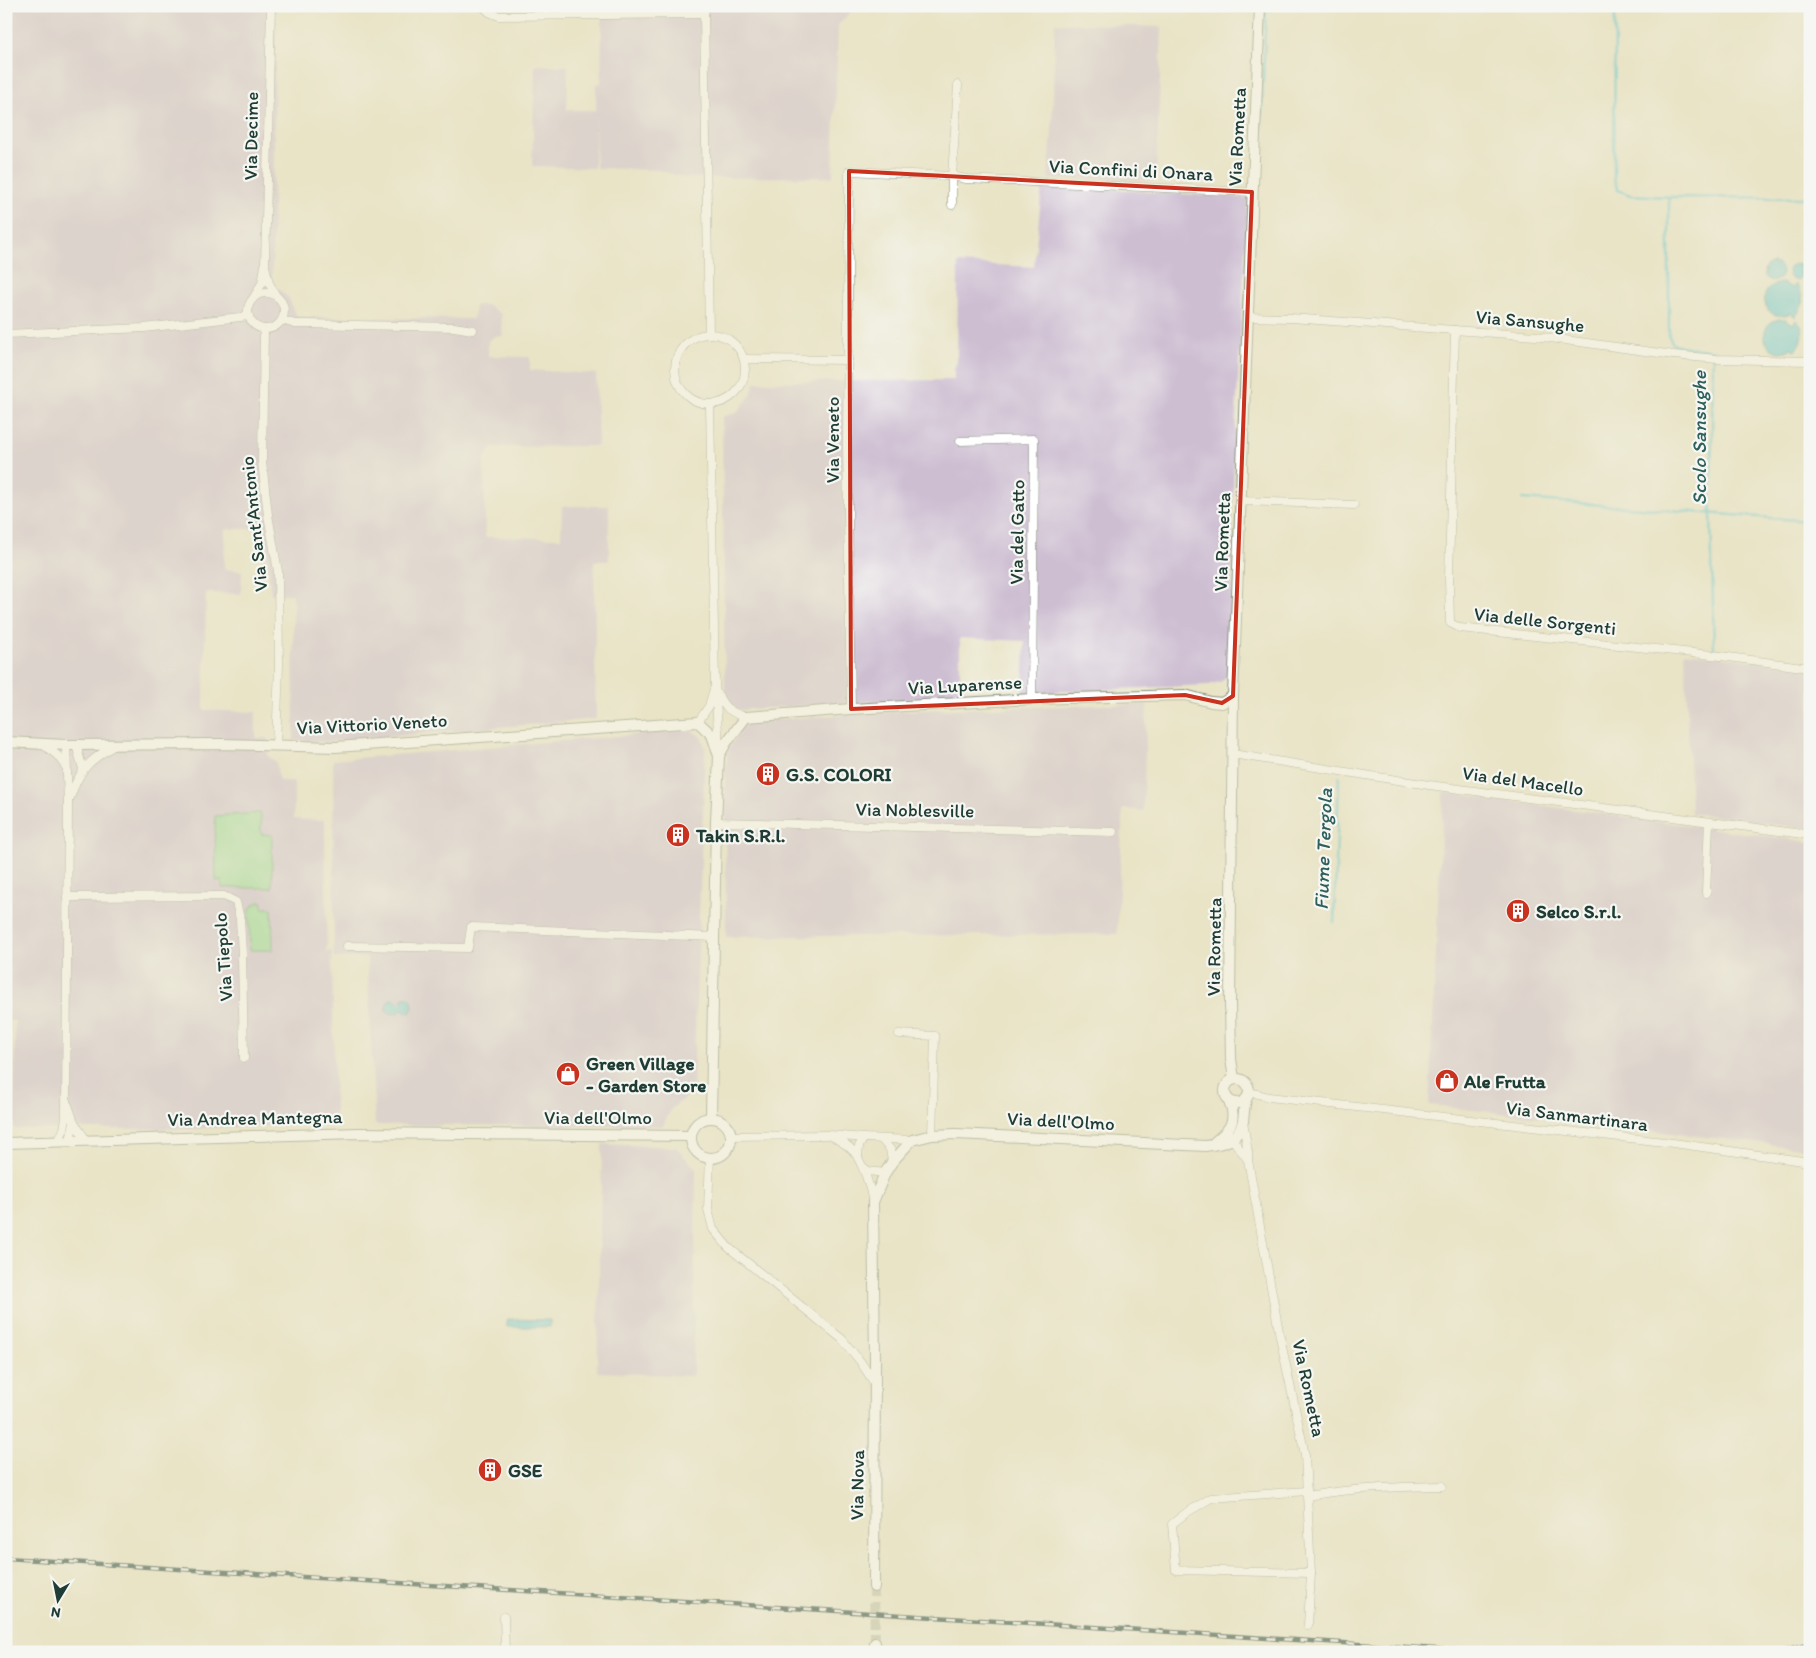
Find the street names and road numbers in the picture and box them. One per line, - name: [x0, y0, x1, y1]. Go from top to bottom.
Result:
- street label: Via Rometta: [1223, 87, 1251, 187]
- street label: Via Decime: [239, 91, 263, 181]
- street label: Via Confini di Onara: [1048, 154, 1214, 186]
- street label: Via Sansughe: [1475, 305, 1585, 337]
- street label: Via Veneto: [821, 397, 844, 483]
- street label: Via Sant'Antonio: [235, 455, 273, 593]
- street label: Via del Gatto: [1005, 479, 1029, 585]
- street label: Via Rometta: [1209, 492, 1235, 592]
- street label: Via delle Sorgenti: [1473, 602, 1617, 640]
- street label: Via Luparense: [907, 671, 1023, 699]
- street label: Via Vittorio Veneto: [296, 709, 448, 739]
- street label: Via del Macello: [1461, 761, 1585, 801]
- street label: Via Noblesville: [856, 797, 974, 823]
- street label: Via Rometta: [1202, 897, 1226, 997]
- street label: Via Tiepolo: [208, 912, 238, 1002]
- street label: Via Sanmartinara: [1505, 1096, 1650, 1136]
- street label: Via Andrea Mantegna: [167, 1105, 343, 1131]
- street label: Via dell'Olmo: [544, 1106, 652, 1129]
- street label: Via dell'Olmo: [1007, 1107, 1115, 1135]
- street label: Via Rometta: [1287, 1337, 1331, 1439]
- street label: Via Nova: [845, 1449, 869, 1521]

